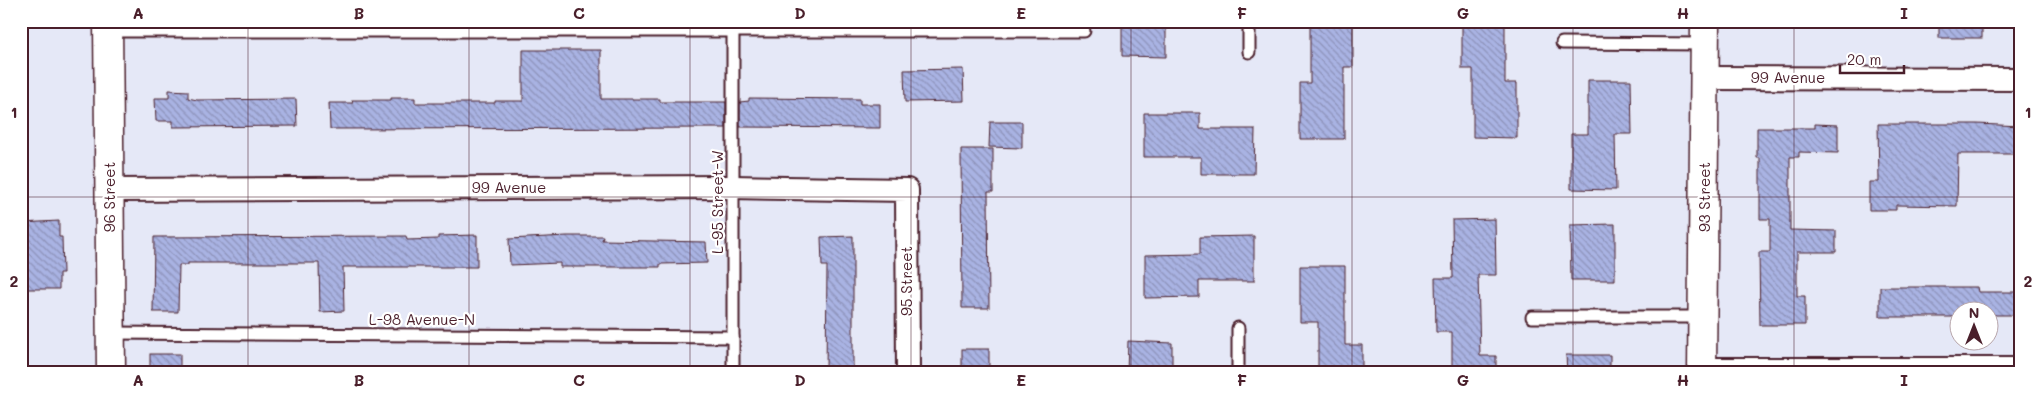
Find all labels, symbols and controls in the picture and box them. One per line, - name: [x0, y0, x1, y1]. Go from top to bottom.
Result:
- text: A: [132, 2, 144, 23]
- text: B: [354, 2, 364, 23]
- text: C: [573, 2, 585, 23]
- text: D: [794, 2, 806, 23]
- text: E: [1016, 2, 1026, 23]
- text: F: [1237, 2, 1247, 23]
- text: G: [1457, 2, 1469, 23]
- text: H: [1677, 2, 1689, 23]
- text: I: [1900, 2, 1908, 23]
- scale bar: [1840, 42, 1903, 74]
- text: 20 m: [1847, 49, 1881, 69]
- street label: 99 Avenue: [1751, 67, 1825, 87]
- text: 1: [10, 101, 18, 122]
- text: 1: [2024, 101, 2032, 122]
- street label: L-95 Street-W: [707, 150, 727, 254]
- street label: 96 Street: [99, 162, 119, 232]
- street label: 93 Street: [1694, 162, 1714, 232]
- street label: 99 Avenue: [472, 177, 546, 197]
- street label: 95 Street: [896, 246, 916, 316]
- text: 2: [10, 270, 19, 291]
- text: 2: [2024, 270, 2033, 291]
- north arrow: [1950, 302, 2000, 352]
- text: N: [1969, 303, 1979, 322]
- street label: L-98 Avenue-N: [369, 309, 475, 329]
- text: A: [132, 369, 144, 390]
- text: B: [354, 369, 364, 390]
- text: C: [573, 369, 585, 390]
- text: D: [794, 369, 806, 390]
- text: E: [1016, 369, 1026, 390]
- text: F: [1237, 369, 1247, 390]
- text: G: [1457, 369, 1469, 390]
- text: H: [1677, 369, 1689, 390]
- text: I: [1900, 369, 1908, 390]

